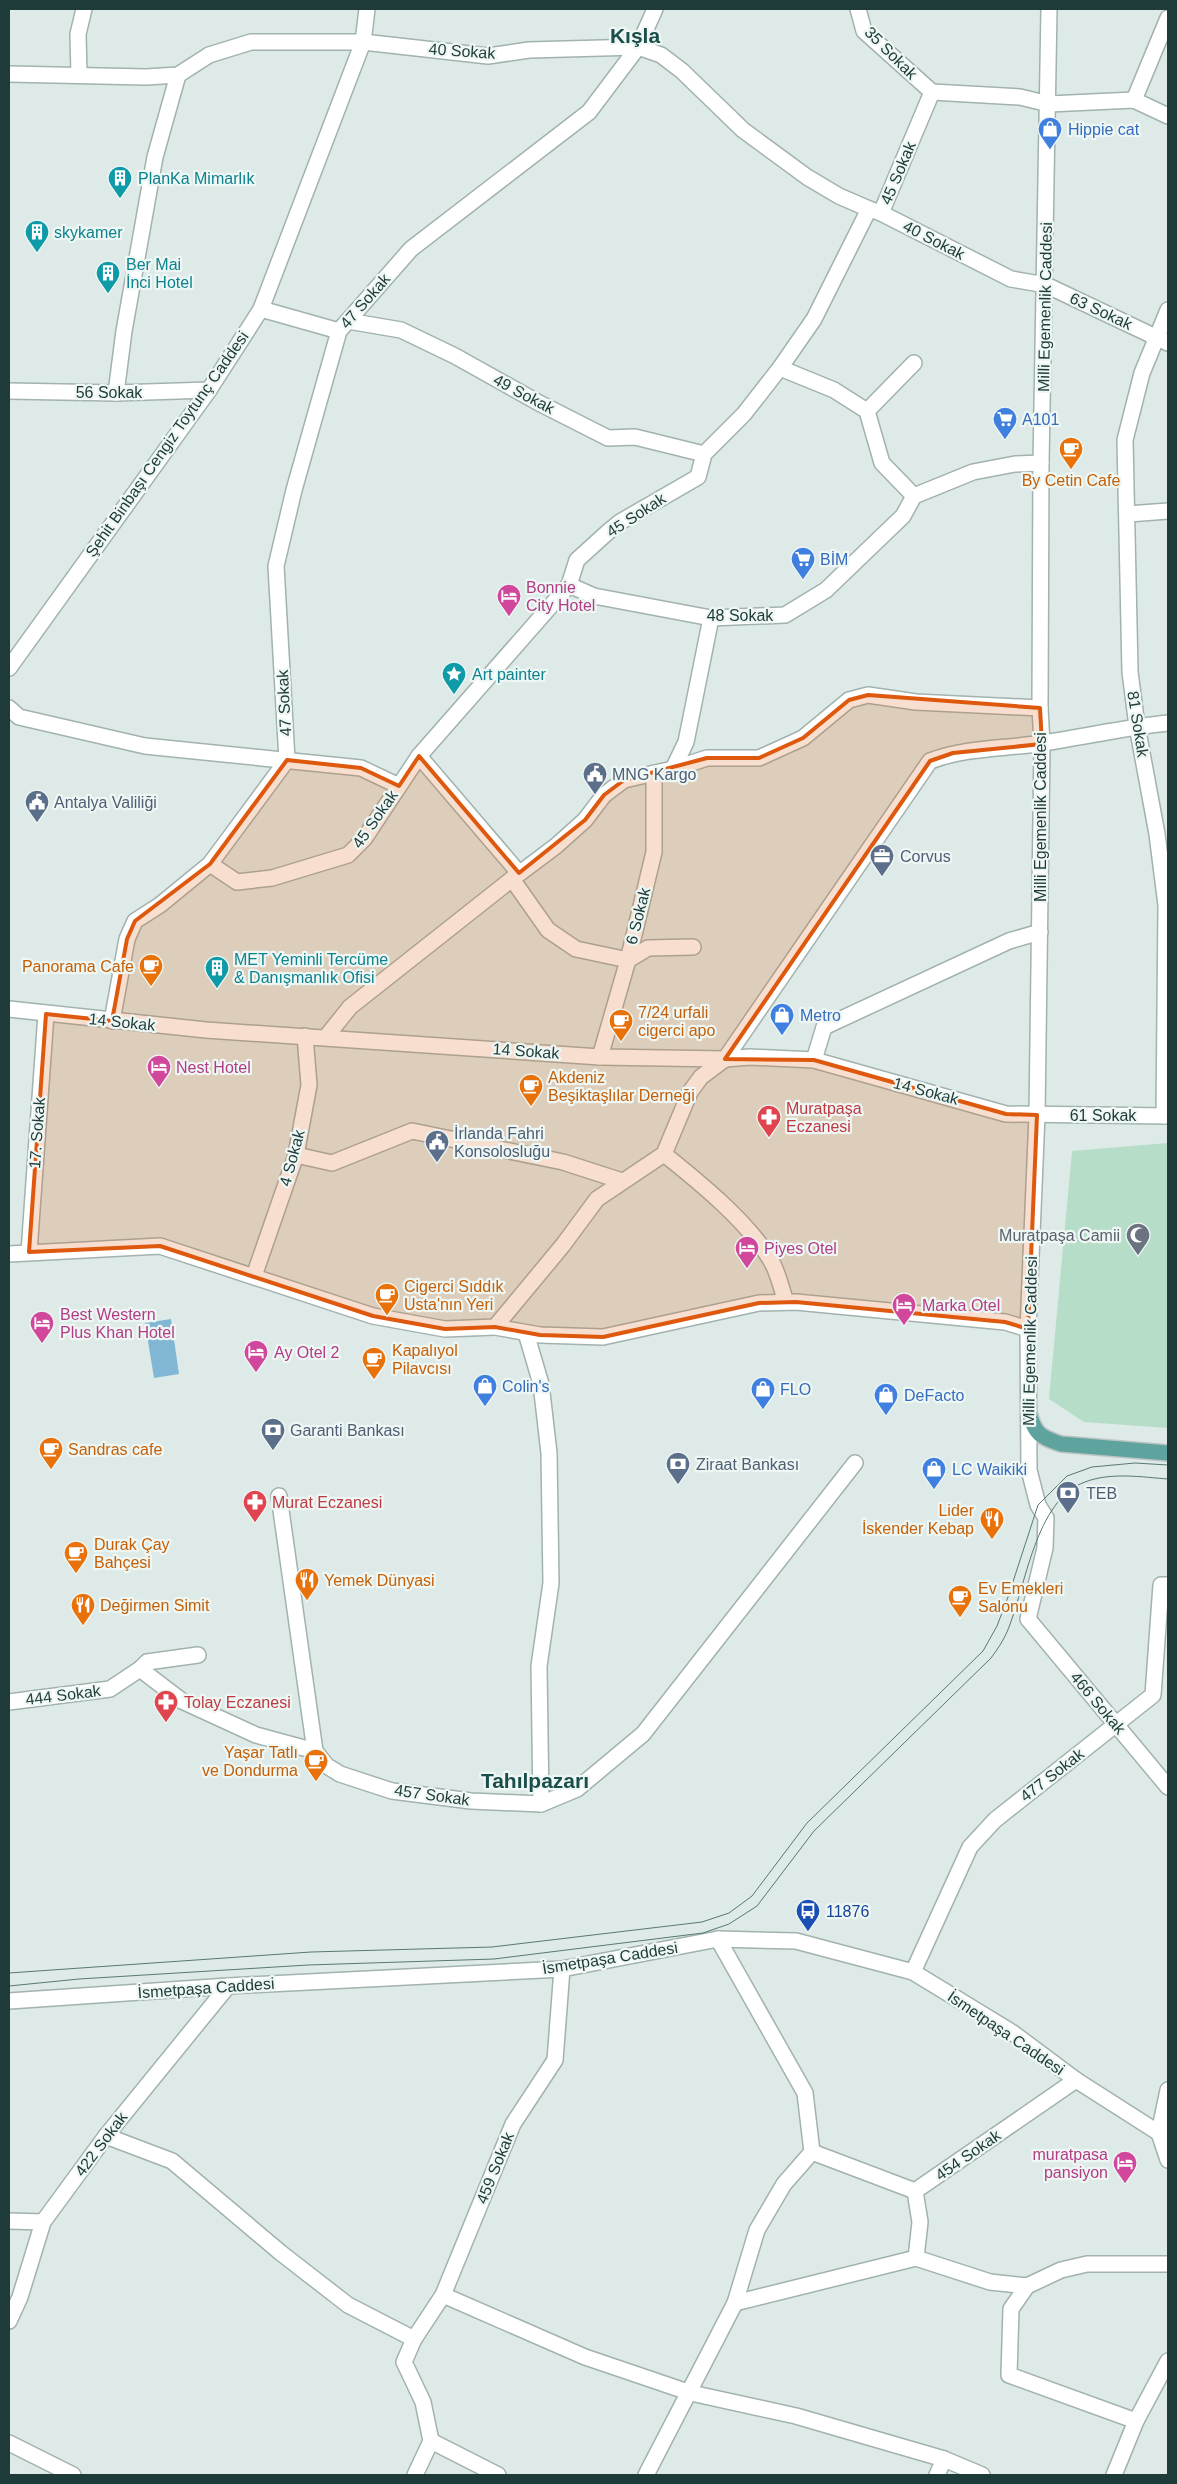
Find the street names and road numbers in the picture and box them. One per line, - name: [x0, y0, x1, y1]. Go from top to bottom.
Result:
- street label: 35 Sokak: [861, 23, 921, 83]
- street label: 40 Sokak: [428, 40, 497, 62]
- street label: 45 Sokak: [877, 138, 919, 207]
- street label: 40 Sokak: [900, 217, 968, 263]
- street label: Milli Egemenlik Caddesi: [1035, 222, 1055, 392]
- street label: 47 Sokak: [337, 269, 394, 332]
- street label: 63 Sokak: [1067, 289, 1136, 333]
- street label: Şehit Binbaşı Cengiz Toytunç Caddesi: [82, 328, 252, 560]
- street label: 49 Sokak: [491, 371, 558, 418]
- street label: 56 Sokak: [76, 384, 143, 401]
- street label: 45 Sokak: [603, 489, 669, 540]
- street label: 48 Sokak: [707, 607, 774, 624]
- street label: 47 Sokak: [274, 668, 294, 737]
- street label: 81 Sokak: [1124, 690, 1152, 759]
- street label: Milli Egemenlik Caddesi: [1032, 732, 1049, 902]
- street label: 45 Sokak: [349, 786, 402, 851]
- street label: 6 Sokak: [623, 885, 653, 946]
- street label: 14 Sokak: [88, 1010, 157, 1034]
- street label: 14 Sokak: [492, 1040, 561, 1062]
- street label: 14 Sokak: [892, 1074, 961, 1108]
- street label: 17. Sokak: [26, 1096, 48, 1169]
- street label: 61 Sokak: [1070, 1107, 1137, 1124]
- street label: 4 Sokak: [276, 1127, 308, 1188]
- street label: Milli Egemenlik Caddesi: [1020, 1256, 1040, 1426]
- street label: 466 Sokak: [1067, 1669, 1129, 1738]
- street label: 444 Sokak: [24, 1682, 103, 1708]
- street label: 477 Sokak: [1017, 1744, 1088, 1805]
- street label: 457 Sokak: [393, 1781, 472, 1809]
- street label: İsmetpaşa Caddesi: [541, 1938, 679, 1977]
- street label: İsmetpaşa Caddesi: [137, 1974, 275, 2001]
- street label: İsmetpaşa Caddesi: [944, 1987, 1068, 2078]
- street label: 422 Sokak: [71, 2108, 131, 2179]
- street label: 454 Sokak: [932, 2126, 1005, 2184]
- street label: 459 Sokak: [473, 2129, 517, 2206]

